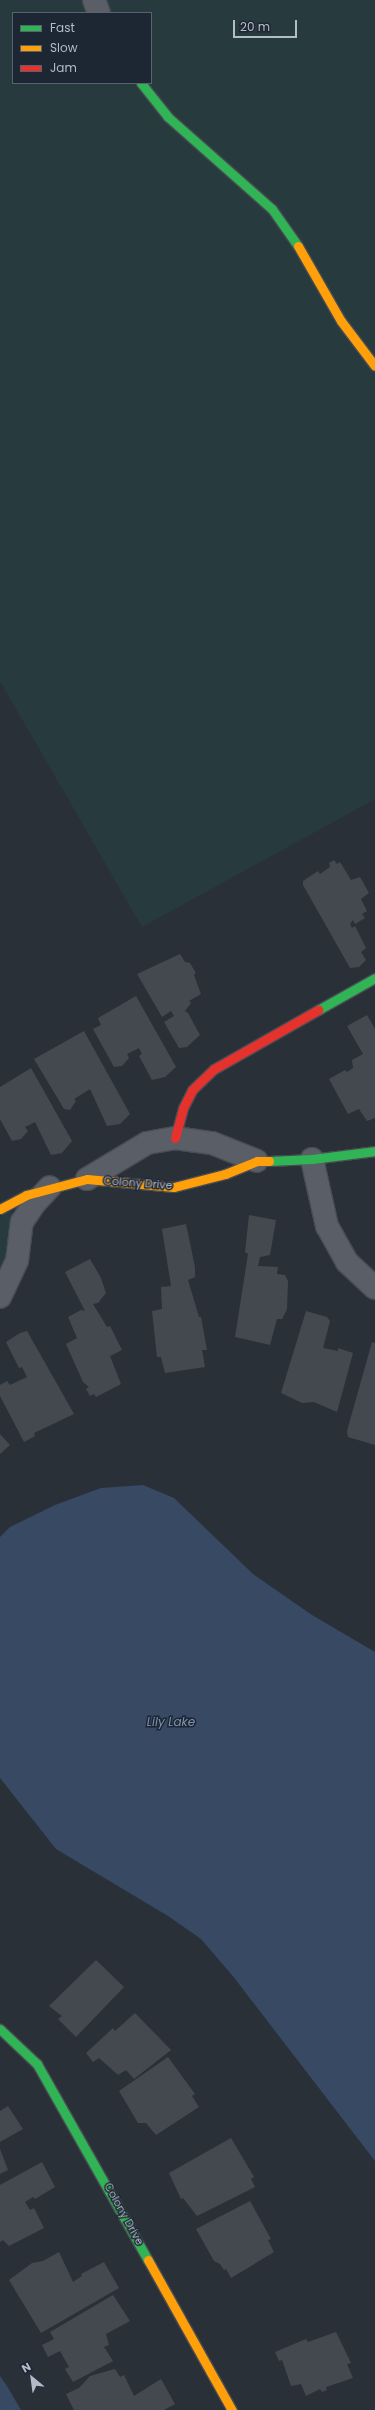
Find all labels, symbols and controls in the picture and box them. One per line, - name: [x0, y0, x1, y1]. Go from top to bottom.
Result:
- legend: [12, 12, 152, 84]
- scale bar: [235, 12, 299, 38]
- text: 20 m: [240, 18, 270, 35]
- text: Fast: [50, 19, 75, 36]
- text: Slow: [50, 39, 78, 56]
- text: Jam: [50, 59, 77, 76]
- street label: Colony Drive: [103, 1174, 173, 1192]
- water label: Lily Lake: [147, 1715, 195, 1729]
- street label: Colony Drive: [101, 2181, 147, 2247]
- north arrow: [12, 2358, 52, 2398]
- text: N: [19, 2359, 34, 2377]

